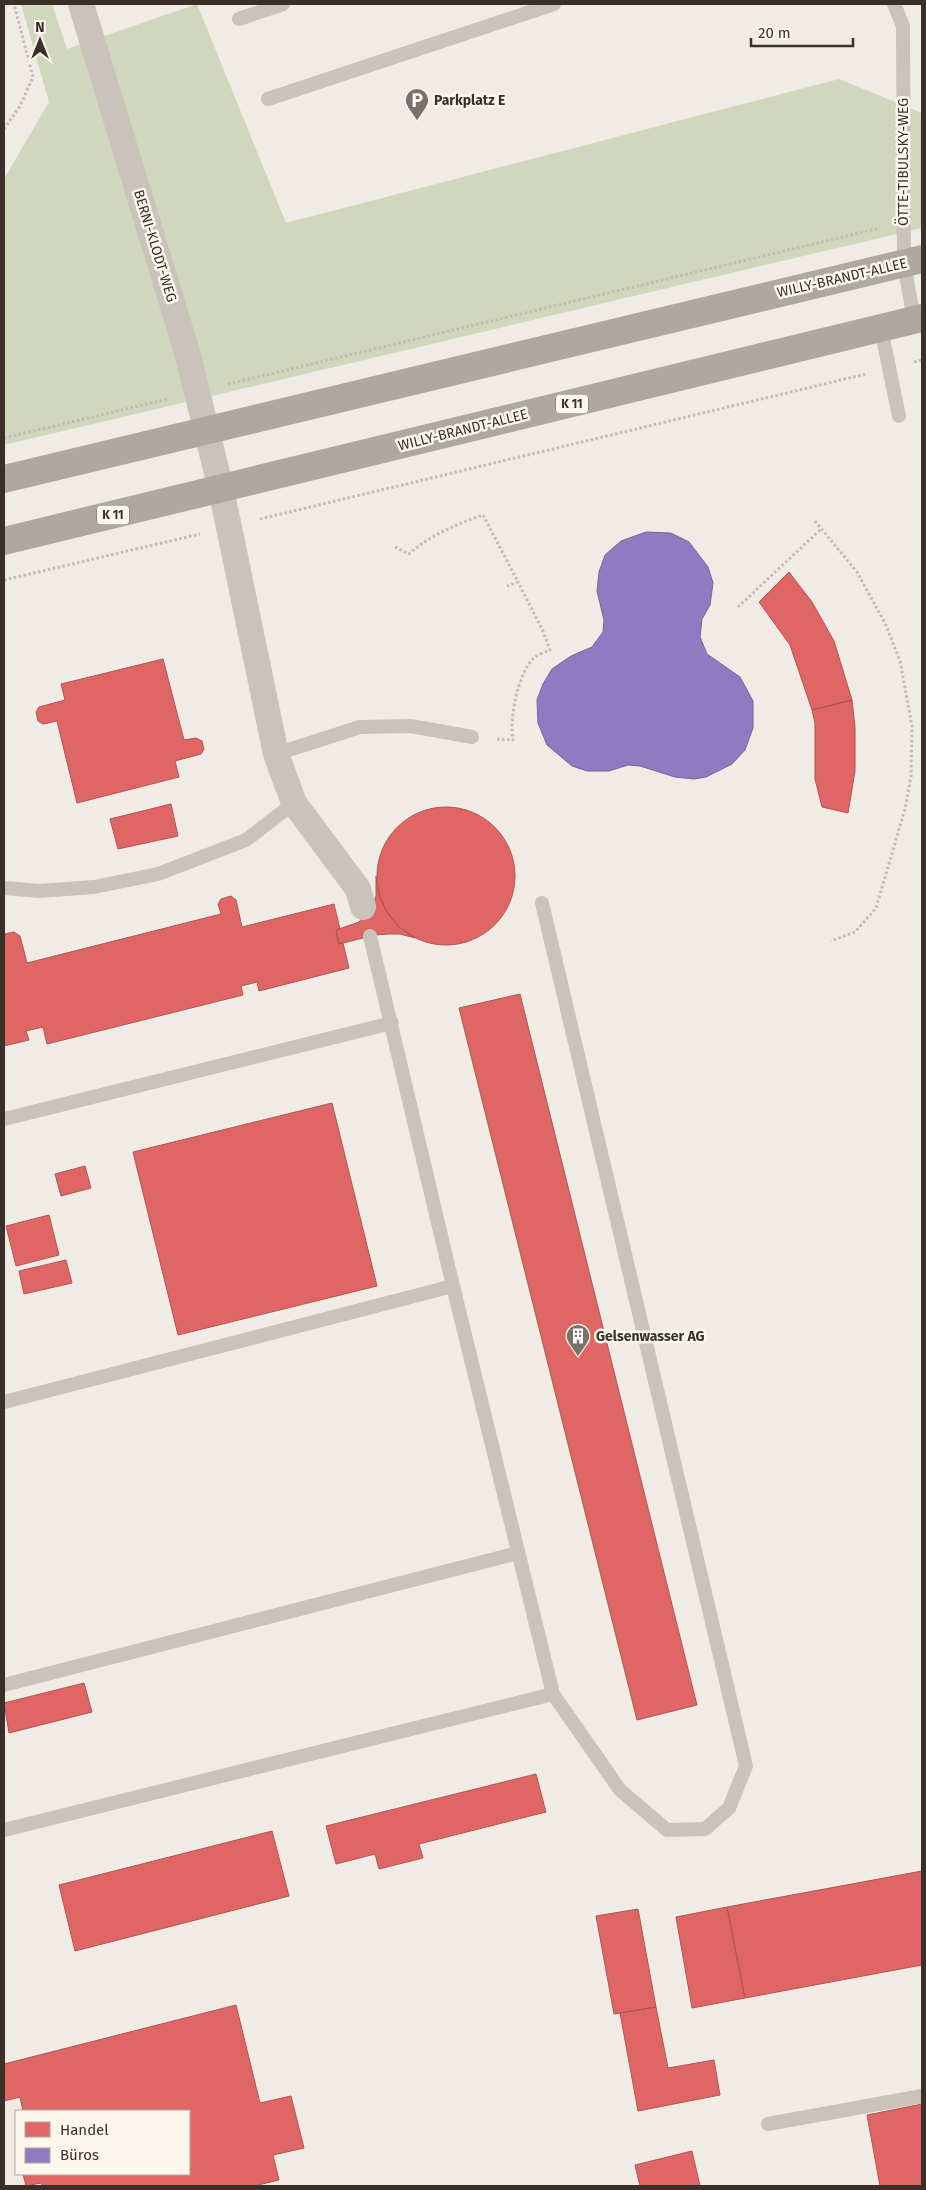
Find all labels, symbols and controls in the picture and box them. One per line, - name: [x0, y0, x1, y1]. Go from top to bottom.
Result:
- north arrow: [15, 15, 65, 65]
- scale bar: [751, 15, 854, 47]
- text: N: [35, 19, 45, 36]
- text: 20 m: [758, 24, 791, 42]
- parking icon: Parkplatz E: [404, 87, 430, 121]
- place label: Parkplatz E: [434, 92, 505, 109]
- street label: ÖTTE-TIBULSKY-WEG: [894, 98, 912, 226]
- street label: BERNI-KLODT-WEG: [130, 188, 180, 304]
- street label: WILLY-BRANDT-ALLEE: [775, 255, 909, 301]
- road number: K 11: [556, 394, 588, 414]
- street label: WILLY-BRANDT-ALLEE: [396, 406, 530, 454]
- road number: K 11: [97, 506, 129, 524]
- building icon: Gelsenwasser AG: [565, 1323, 591, 1357]
- place label: Gelsenwasser AG: [596, 1328, 705, 1345]
- legend: [15, 2110, 190, 2175]
- text: Handel: [60, 2121, 109, 2139]
- text: Büros: [60, 2146, 99, 2164]

